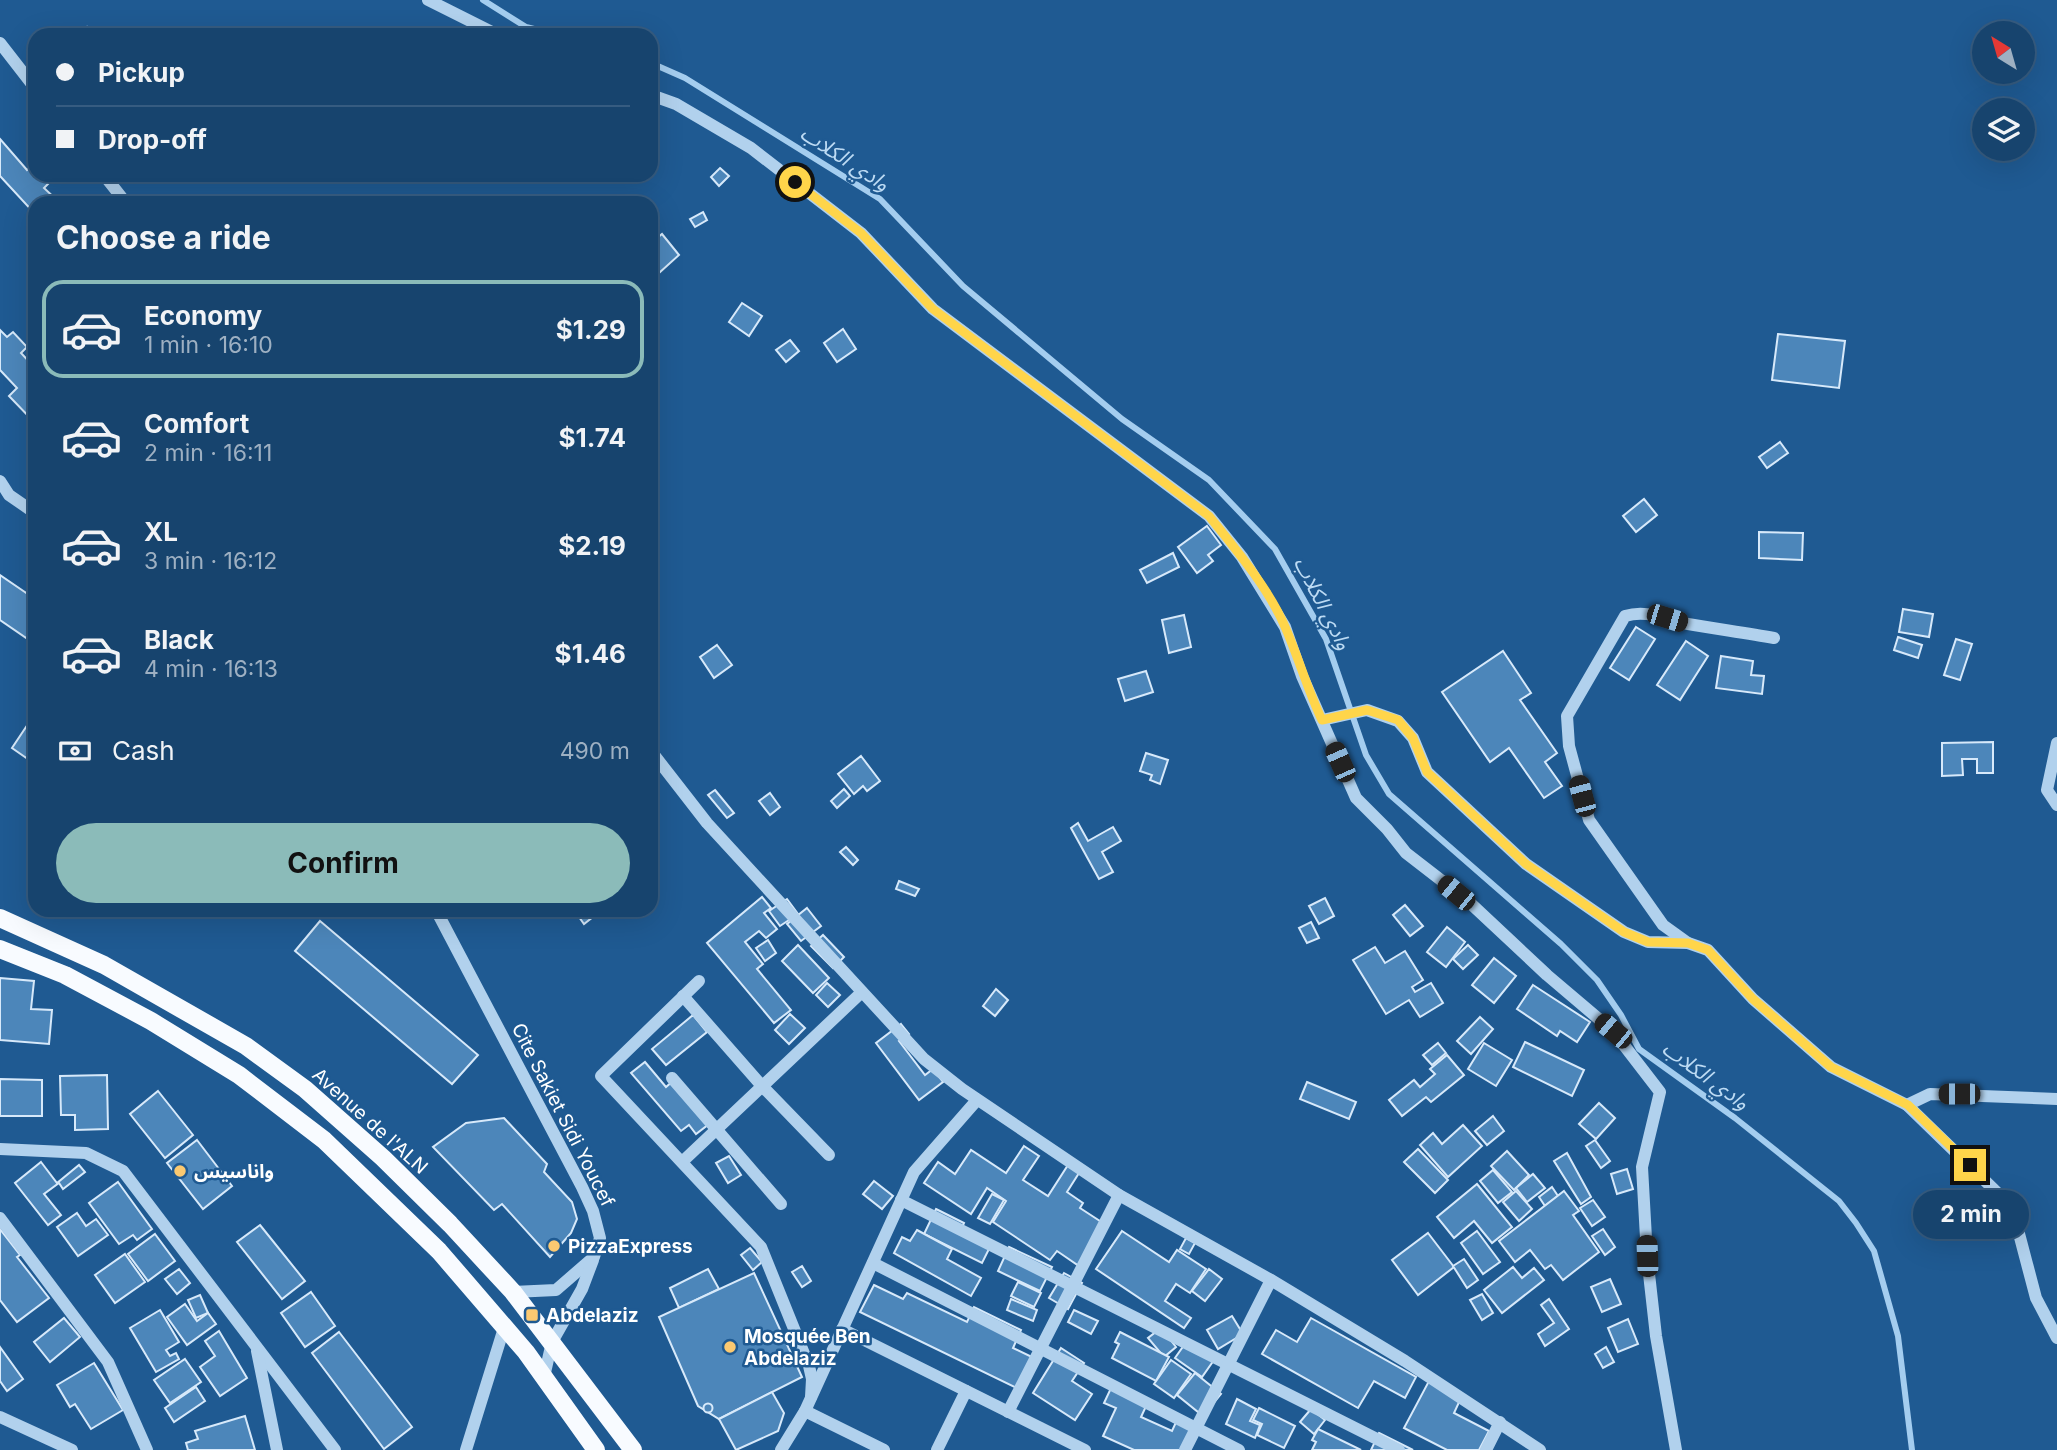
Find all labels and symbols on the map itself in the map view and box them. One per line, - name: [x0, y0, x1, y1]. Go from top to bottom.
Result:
- north arrow: [1972, 21, 2035, 84]
- water label: وادي الكلاب: [794, 120, 894, 199]
- route start: [779, 166, 811, 198]
- water label: وادي الكلاب: [1286, 552, 1357, 655]
- car: [1644, 602, 1691, 634]
- car: [1322, 739, 1359, 785]
- car: [1567, 773, 1598, 819]
- car: [1434, 872, 1479, 914]
- car: [1591, 1009, 1636, 1053]
- street label: Cite Sakiet Sidi Youcef: [507, 1019, 619, 1211]
- water label: وادي الكلاب: [1656, 1035, 1754, 1118]
- street label: Avenue de l'ALN: [308, 1063, 432, 1179]
- car: [1939, 1084, 1981, 1105]
- route end: [1954, 1149, 1986, 1181]
- place label: واناسيس: [194, 1160, 274, 1183]
- marker: واناسيس: [172, 1163, 188, 1179]
- callout: 2 min: [1912, 1190, 2028, 1238]
- place label: PizzaExpress: [568, 1235, 693, 1258]
- car: [1636, 1235, 1659, 1277]
- marker: PizzaExpress: [546, 1238, 562, 1254]
- place label: Abdelaziz: [546, 1304, 639, 1327]
- marker: Abdelaziz: [524, 1307, 540, 1323]
- place label: Mosquée Ben Abdelaziz: [744, 1325, 871, 1370]
- marker: Mosquée Ben Abdelaziz: [722, 1339, 738, 1355]

